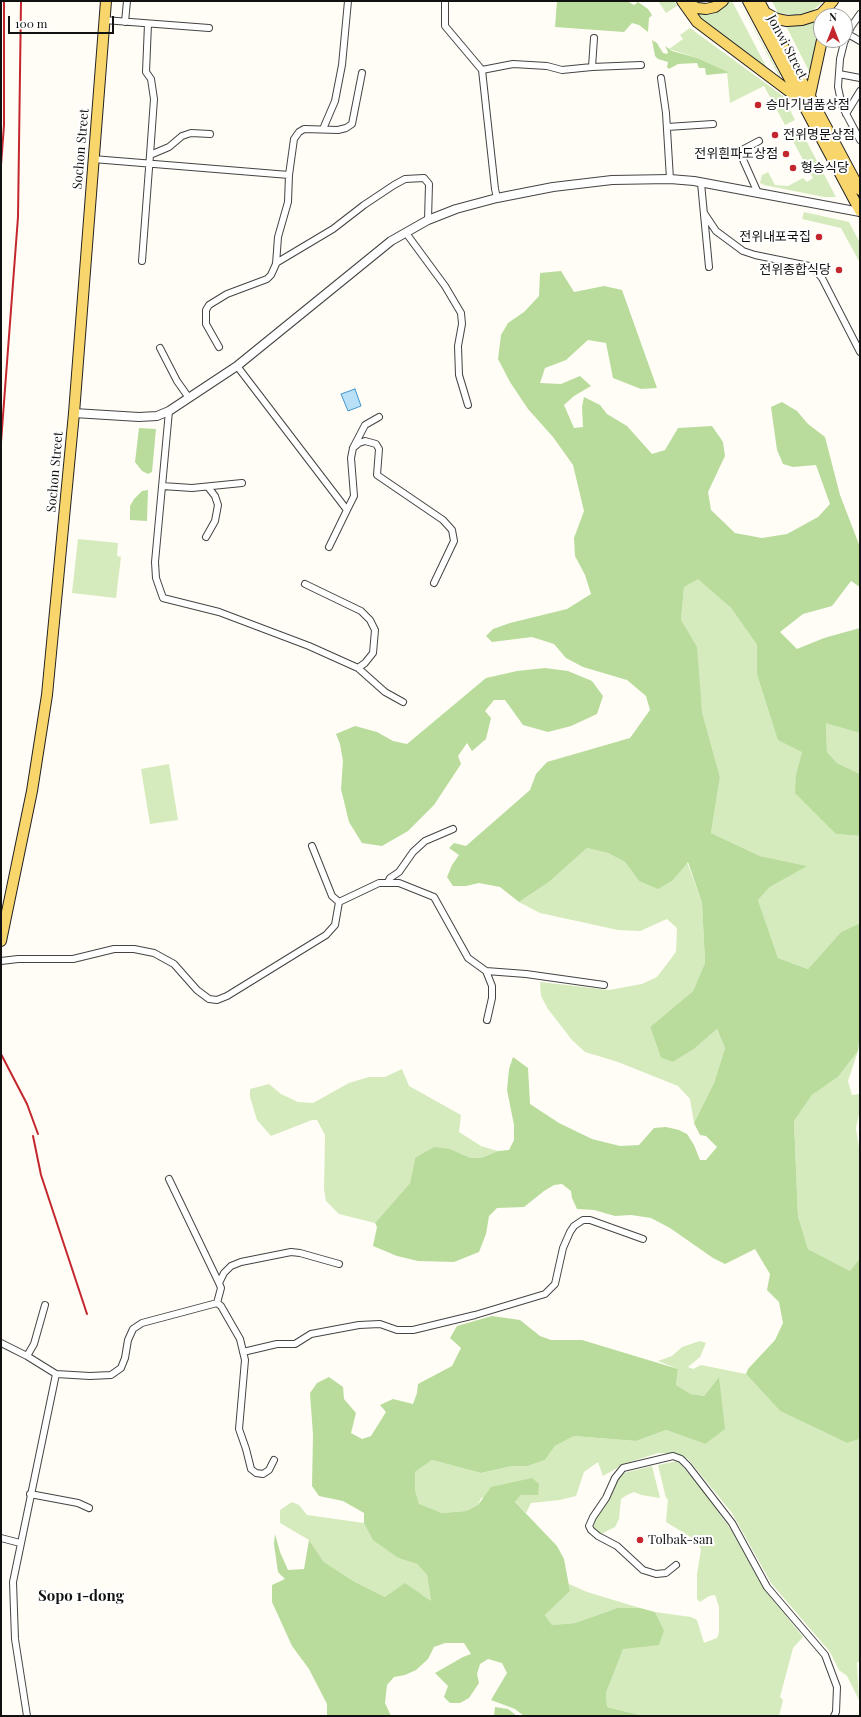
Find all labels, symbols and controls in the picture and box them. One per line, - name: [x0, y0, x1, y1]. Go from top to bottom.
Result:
- scale bar: [10, 8, 116, 34]
- north arrow: [813, 8, 853, 48]
- text: N: [829, 9, 837, 24]
- street label: Jonwi Street: [764, 12, 810, 82]
- text: 100 m: [15, 15, 47, 31]
- place label: 승마기념품상점: [766, 97, 850, 113]
- marker: 승마기념품상점: [753, 100, 763, 110]
- street label: Sochon Street: [70, 108, 92, 190]
- place label: 전위명문상점: [783, 127, 855, 143]
- marker: 전위명문상점: [770, 130, 780, 140]
- place label: 전위흰파도상점: [694, 146, 778, 162]
- marker: 전위흰파도상점: [781, 149, 791, 159]
- place label: 형승식당: [801, 160, 849, 176]
- marker: 형승식당: [788, 163, 798, 173]
- place label: 전위내포국집: [739, 229, 811, 245]
- marker: 전위내포국집: [814, 232, 824, 242]
- place label: 전위종합식당: [759, 262, 831, 278]
- marker: 전위종합식당: [834, 265, 844, 275]
- street label: Sochon Street: [44, 431, 66, 513]
- place label: Tolbak-san: [648, 1532, 713, 1548]
- marker: Tolbak-san: [635, 1535, 645, 1545]
- district label: Sopo 1-dong: [38, 1587, 124, 1605]

